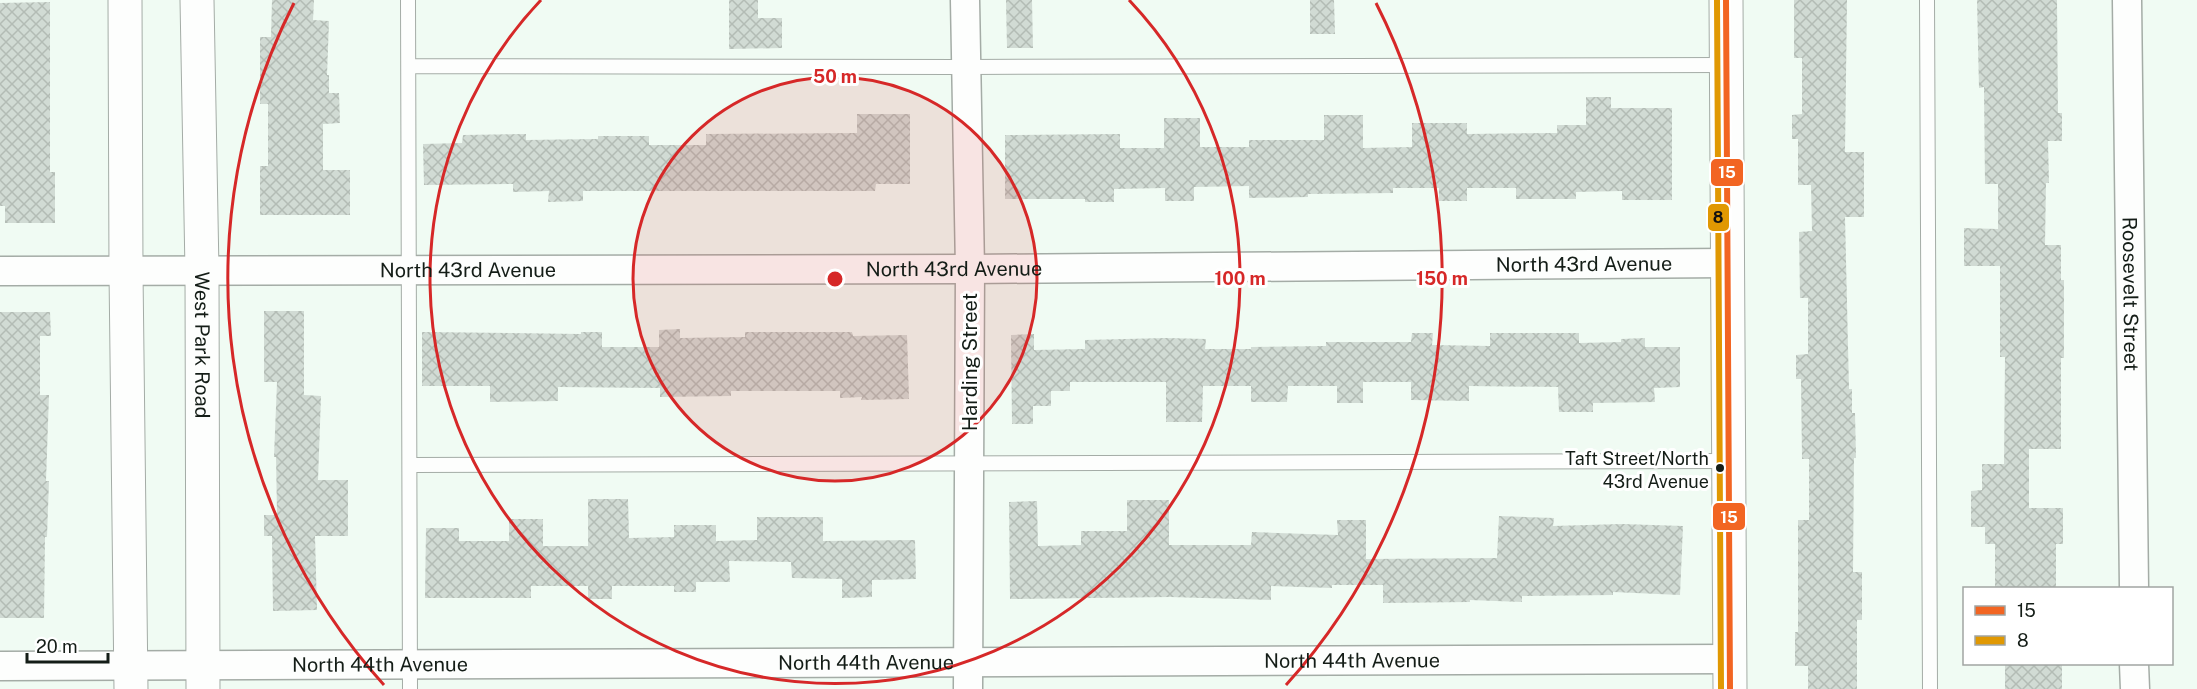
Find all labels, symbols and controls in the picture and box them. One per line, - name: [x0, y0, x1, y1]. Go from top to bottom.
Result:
- text: 50 m: [813, 66, 857, 87]
- line badge: 15: [1710, 158, 1744, 187]
- text: 15: [1718, 163, 1736, 182]
- line badge: 8: [1707, 203, 1730, 232]
- text: 8: [1713, 208, 1724, 227]
- street label: Roosevelt Street: [2118, 216, 2143, 371]
- street label: North 43rd Avenue: [1496, 251, 1672, 277]
- street label: North 43rd Avenue: [866, 256, 1042, 281]
- street label: North 43rd Avenue: [380, 258, 556, 282]
- text: 100 m: [1214, 268, 1266, 289]
- text: 150 m: [1416, 268, 1468, 289]
- centre of rings: [825, 269, 845, 289]
- street label: West Park Road: [190, 271, 214, 418]
- street label: Harding Street: [958, 293, 982, 431]
- place label: Taft Street/North 43rd Avenue: [1565, 448, 1709, 492]
- marker: Taft Street/North 43rd Avenue: [1714, 462, 1726, 474]
- line badge: 15: [1712, 502, 1746, 531]
- text: 15: [1720, 508, 1738, 527]
- legend: [1963, 587, 2173, 665]
- text: 15: [2017, 600, 2036, 621]
- scale bar: [27, 626, 108, 664]
- text: 8: [2017, 630, 2029, 651]
- text: 20 m: [36, 636, 78, 657]
- street label: North 44th Avenue: [1264, 648, 1440, 673]
- street label: North 44th Avenue: [778, 650, 954, 675]
- street label: North 44th Avenue: [292, 652, 468, 677]

